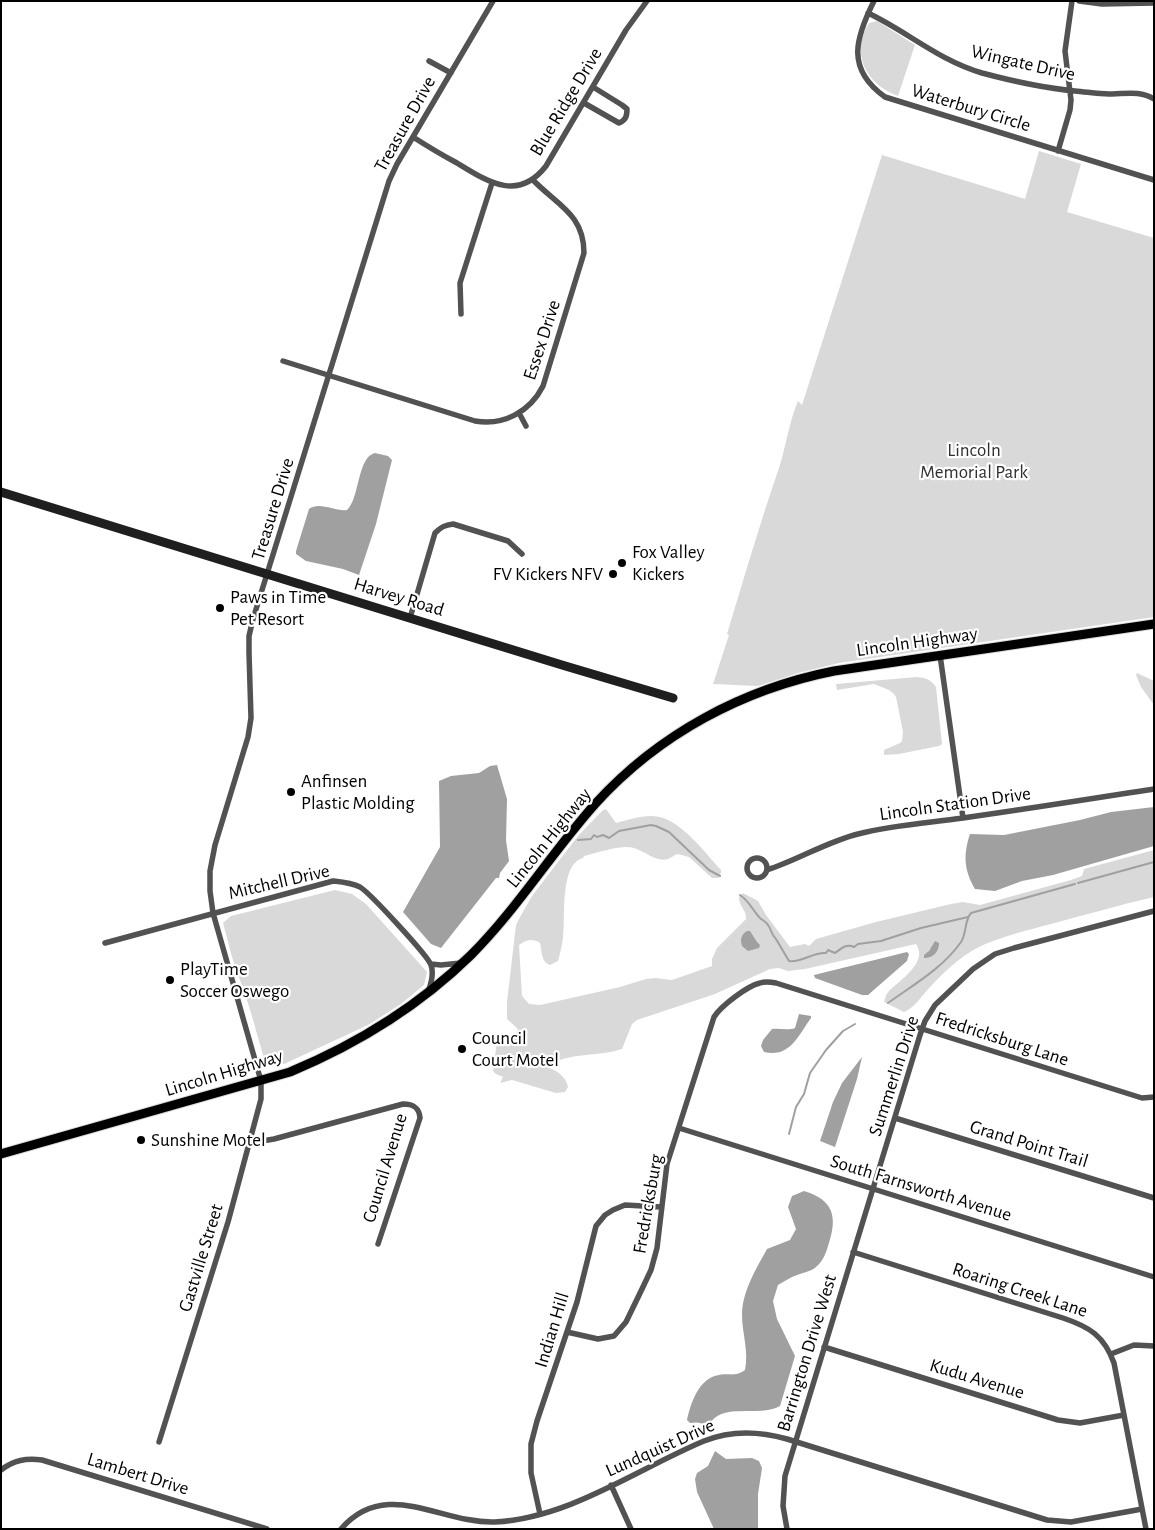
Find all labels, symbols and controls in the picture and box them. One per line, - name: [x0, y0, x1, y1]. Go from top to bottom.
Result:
- street label: Wingate Drive: [969, 40, 1077, 86]
- street label: Blue Ridge Drive: [525, 44, 607, 160]
- street label: Treasure Drive: [369, 72, 441, 176]
- street label: Waterbury Circle: [909, 79, 1033, 137]
- street label: Essex Drive: [518, 297, 566, 383]
- park label: Lincoln Memorial Park: [920, 439, 1028, 483]
- street label: Treasure Drive: [247, 455, 299, 563]
- place label: Fox Valley Kickers: [632, 541, 705, 585]
- marker: Fox Valley Kickers: [616, 557, 628, 569]
- place label: FV Kickers NFV: [493, 563, 603, 585]
- marker: FV Kickers NFV: [607, 568, 619, 580]
- street label: Harvey Road: [351, 572, 447, 622]
- place label: Paws in Time Pet Resort: [230, 586, 326, 630]
- marker: Paws in Time Pet Resort: [214, 602, 226, 614]
- street label: Lincoln Highway: [855, 622, 979, 662]
- place label: Anfinsen Plastic Molding: [301, 770, 415, 814]
- street label: Lincoln Station Drive: [878, 782, 1032, 826]
- street label: Lincoln Highway: [502, 783, 596, 893]
- marker: Anfinsen Plastic Molding: [285, 786, 297, 798]
- street label: Mitchell Drive: [226, 859, 332, 905]
- place label: PlayTime Soccer Oswego: [180, 958, 289, 1002]
- marker: PlayTime Soccer Oswego: [164, 974, 176, 986]
- street label: Fredricksburg Lane: [932, 1007, 1072, 1071]
- street label: Summerlin Drive: [864, 1013, 924, 1139]
- place label: Council Court Motel: [472, 1027, 559, 1071]
- marker: Council Court Motel: [456, 1043, 468, 1055]
- street label: Lincoln Highway: [162, 1044, 286, 1102]
- street label: Council Avenue: [358, 1111, 412, 1225]
- street label: Grand Point Trail: [967, 1115, 1091, 1173]
- place label: Sunshine Motel: [151, 1129, 266, 1151]
- marker: Sunshine Motel: [135, 1134, 147, 1146]
- street label: South Farnsworth Avenue: [828, 1150, 1014, 1226]
- street label: Fredricksburg: [628, 1152, 668, 1256]
- street label: Gastville Street: [174, 1201, 228, 1315]
- street label: Roaring Creek Lane: [950, 1257, 1090, 1323]
- street label: Barrington Drive West: [772, 1272, 842, 1434]
- street label: Indian Hill: [530, 1290, 574, 1370]
- street label: Kudu Avenue: [927, 1354, 1027, 1404]
- street label: Lundquist Drive: [602, 1414, 718, 1482]
- street label: Lambert Drive: [84, 1448, 192, 1500]

